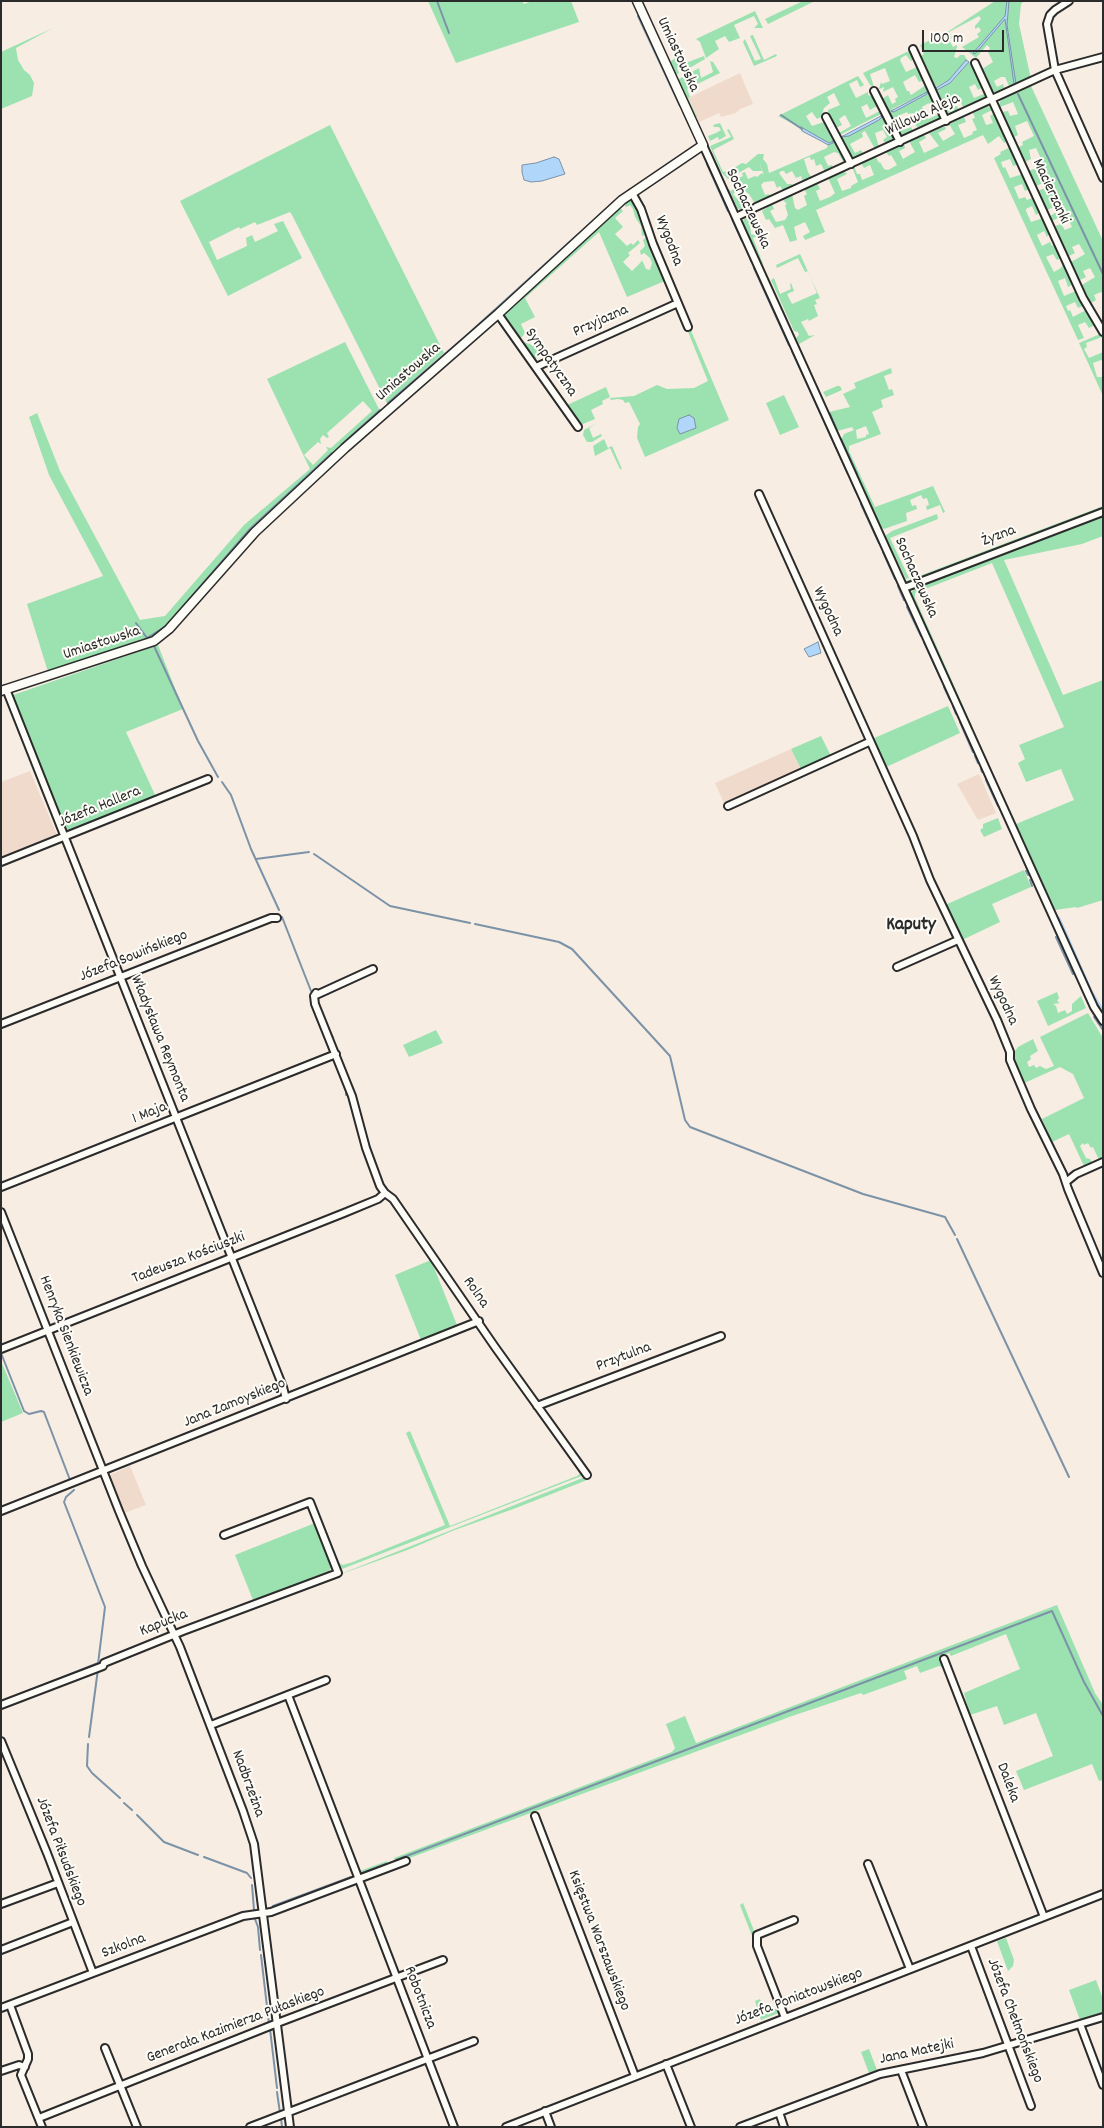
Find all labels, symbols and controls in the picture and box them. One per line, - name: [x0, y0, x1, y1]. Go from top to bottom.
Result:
- street label: Umiastowska: [651, 15, 703, 95]
- scale bar: [924, 20, 1006, 52]
- text: 100 m: [930, 28, 963, 50]
- street label: Willowa Aleja: [883, 90, 963, 142]
- street label: Macierzanki: [1027, 156, 1073, 228]
- street label: Sochaczewska: [720, 166, 774, 252]
- street label: Wygodna: [650, 213, 686, 269]
- street label: Przyjazna: [570, 301, 632, 343]
- street label: Sympatyczna: [519, 325, 581, 401]
- street label: Umiastowska: [373, 340, 445, 406]
- street label: Żyzna: [979, 522, 1019, 552]
- street label: Sochaczewska: [889, 535, 941, 621]
- street label: Wygodna: [807, 584, 847, 640]
- street label: Umiastowska: [61, 623, 143, 665]
- street label: Józefa Hallera: [56, 783, 144, 833]
- district label: Kaputy: [886, 915, 936, 937]
- street label: Józefa Sowińskiego: [77, 927, 191, 987]
- street label: Władysława Reymonta: [125, 973, 193, 1105]
- street label: Wygodna: [982, 973, 1022, 1029]
- street label: 1 Maja: [130, 1098, 170, 1130]
- street label: Tadeusza Kościuszki: [130, 1229, 248, 1289]
- street label: Henryka Sienkiewicza: [33, 1273, 97, 1399]
- street label: Rolna: [457, 1274, 493, 1312]
- street label: Przytulna: [594, 1339, 654, 1377]
- street label: Jana Zamoyskiego: [181, 1375, 289, 1433]
- street label: Kapucka: [137, 1606, 191, 1642]
- street label: Nadbrzeżna: [226, 1748, 268, 1820]
- street label: Daleka: [991, 1761, 1023, 1805]
- street label: Józefa Piłsudskiego: [30, 1795, 90, 1909]
- street label: Księstwa Warszawskiego: [562, 1868, 634, 2014]
- street label: Szkolna: [99, 1930, 149, 1964]
- street label: Józefa Chełmońskiego: [981, 1956, 1047, 2086]
- street label: Robotnicza: [398, 1964, 440, 2032]
- street label: Józefa Poniatowskiego: [732, 1965, 866, 2031]
- street label: Generała Kazimierza Pułaskiego: [144, 1983, 328, 2069]
- street label: Jana Matejki: [878, 2036, 956, 2070]

